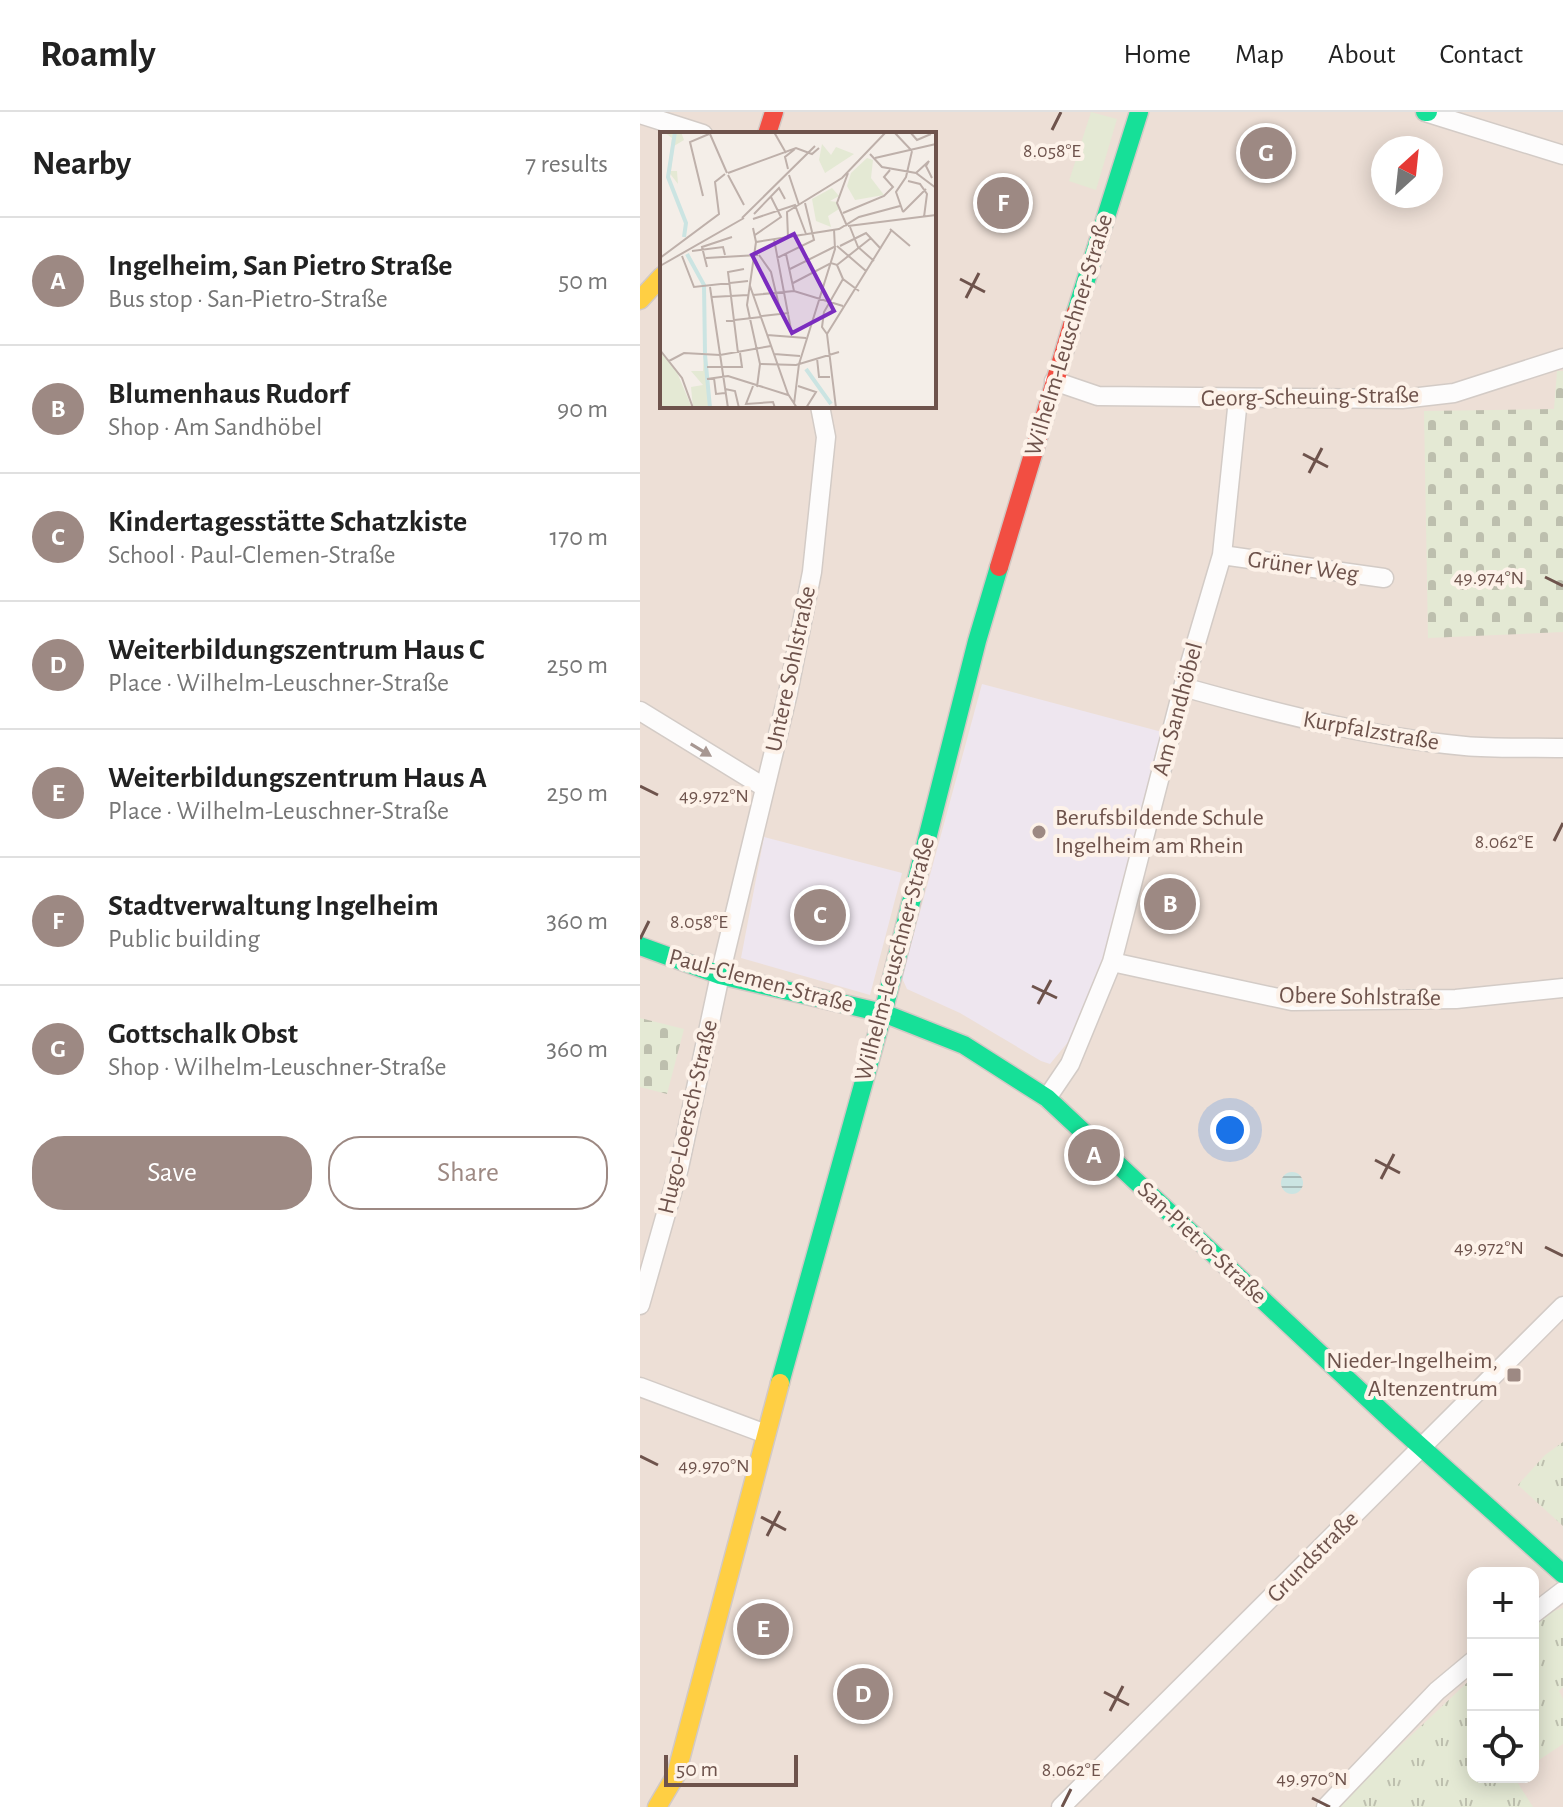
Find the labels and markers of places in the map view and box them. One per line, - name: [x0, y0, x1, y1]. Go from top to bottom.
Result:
- pin: G: [1240, 123, 1292, 183]
- pin: F: [977, 173, 1029, 233]
- place label: Berufsbildende Schule Ingelheim am Rhein: [1055, 806, 1264, 858]
- marker: Berufsbildende Schule Ingelheim am Rhein: [1030, 823, 1048, 841]
- pin: B: [1144, 874, 1196, 934]
- pin: C: [794, 885, 846, 945]
- pin: A: [1068, 1125, 1120, 1185]
- place label: Nieder-Ingelheim, Altenzentrum: [1326, 1349, 1498, 1401]
- marker: Nieder-Ingelheim, Altenzentrum: [1505, 1366, 1523, 1384]
- pin: E: [737, 1599, 789, 1659]
- pin: D: [837, 1664, 889, 1724]

